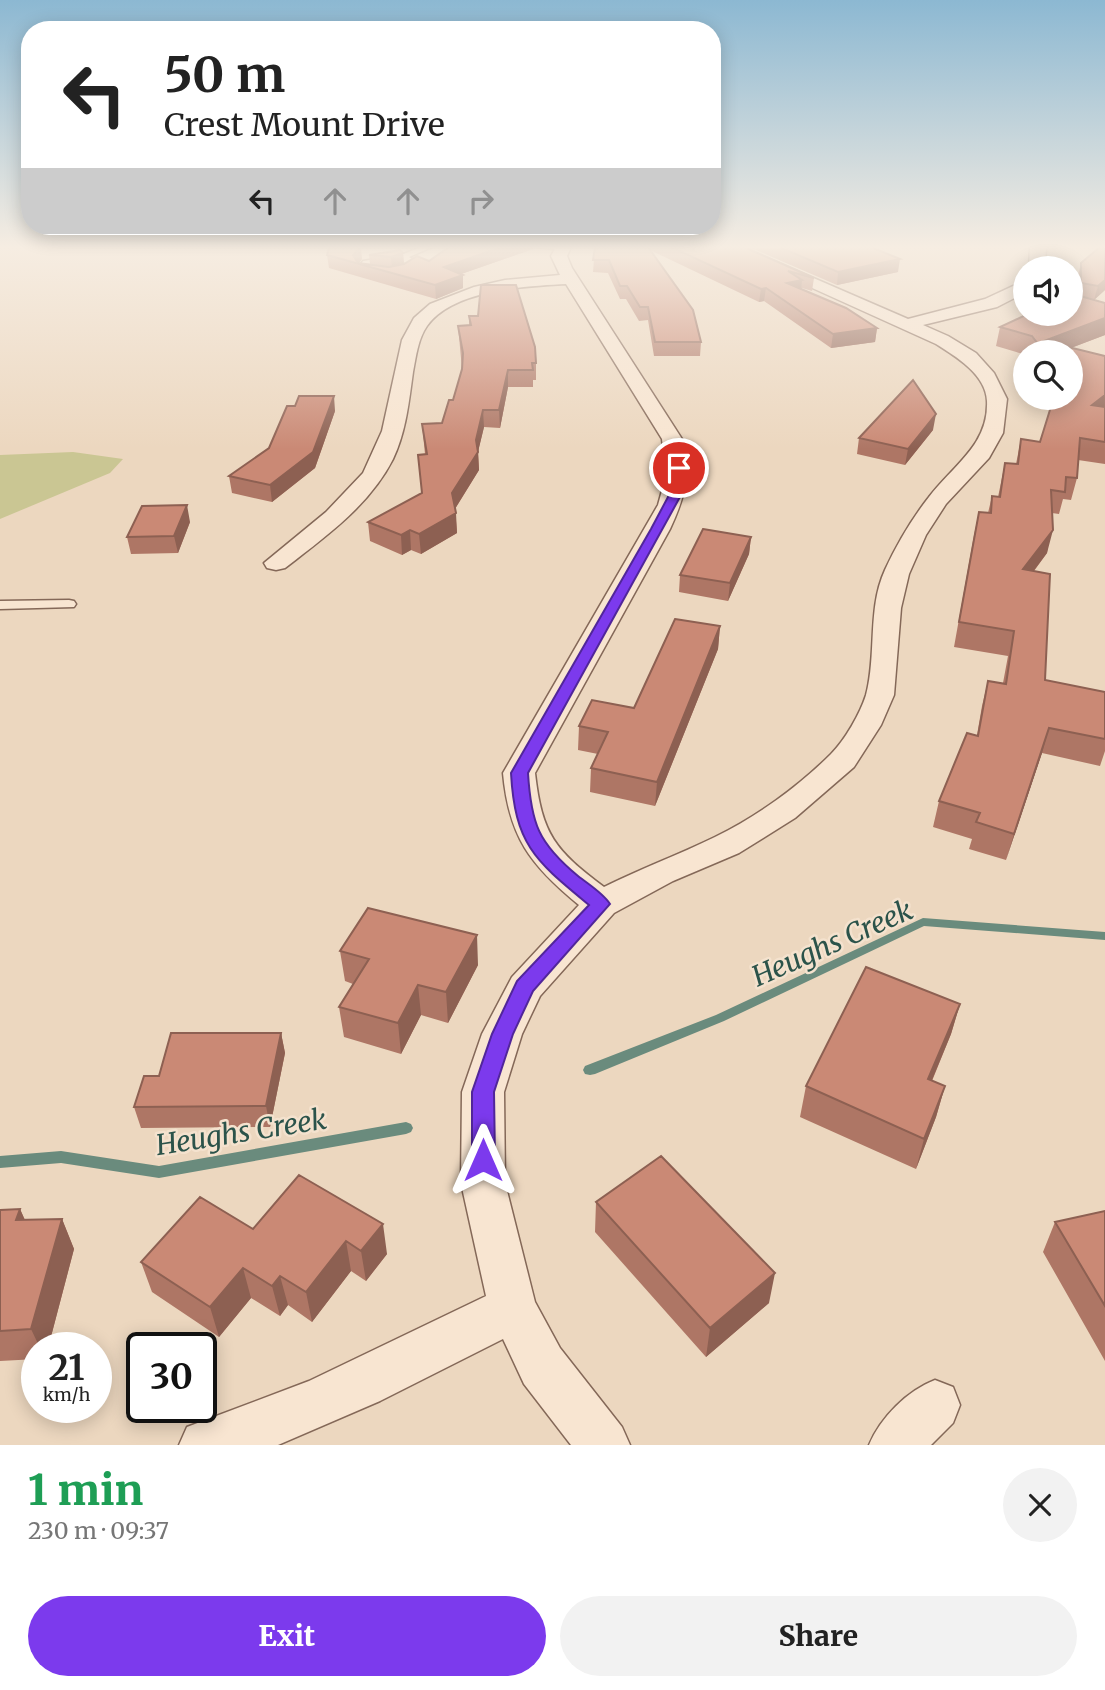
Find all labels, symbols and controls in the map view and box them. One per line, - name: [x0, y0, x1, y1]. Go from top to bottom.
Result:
- text: 50 m: [164, 44, 285, 105]
- icon: left: [49, 49, 140, 140]
- text: Crest Mount Drive: [164, 105, 445, 145]
- icon: left: [243, 182, 281, 220]
- icon: ahead: [316, 182, 354, 220]
- icon: ahead: [389, 182, 427, 220]
- icon: right: [462, 182, 500, 220]
- map controls: [1013, 256, 1083, 410]
- button: sound: [1013, 256, 1083, 326]
- button: search: [1013, 340, 1083, 410]
- pin: [649, 438, 709, 498]
- icon: arrive: [660, 449, 698, 487]
- water label: Heughs Creek: [745, 892, 918, 995]
- water label: Heughs Creek: [152, 1101, 329, 1163]
- position arrow: [446, 1123, 520, 1197]
- speed limit sign: 30: [126, 1332, 217, 1423]
- text: 21: [49, 1346, 84, 1390]
- text: km/h: [43, 1383, 90, 1406]
- text: 1 min: [28, 1464, 143, 1516]
- button: close: [1003, 1468, 1077, 1542]
- text: 230 m · 09:37: [28, 1516, 169, 1545]
- button: Exit: [28, 1596, 546, 1676]
- button: Share: [560, 1596, 1077, 1676]

